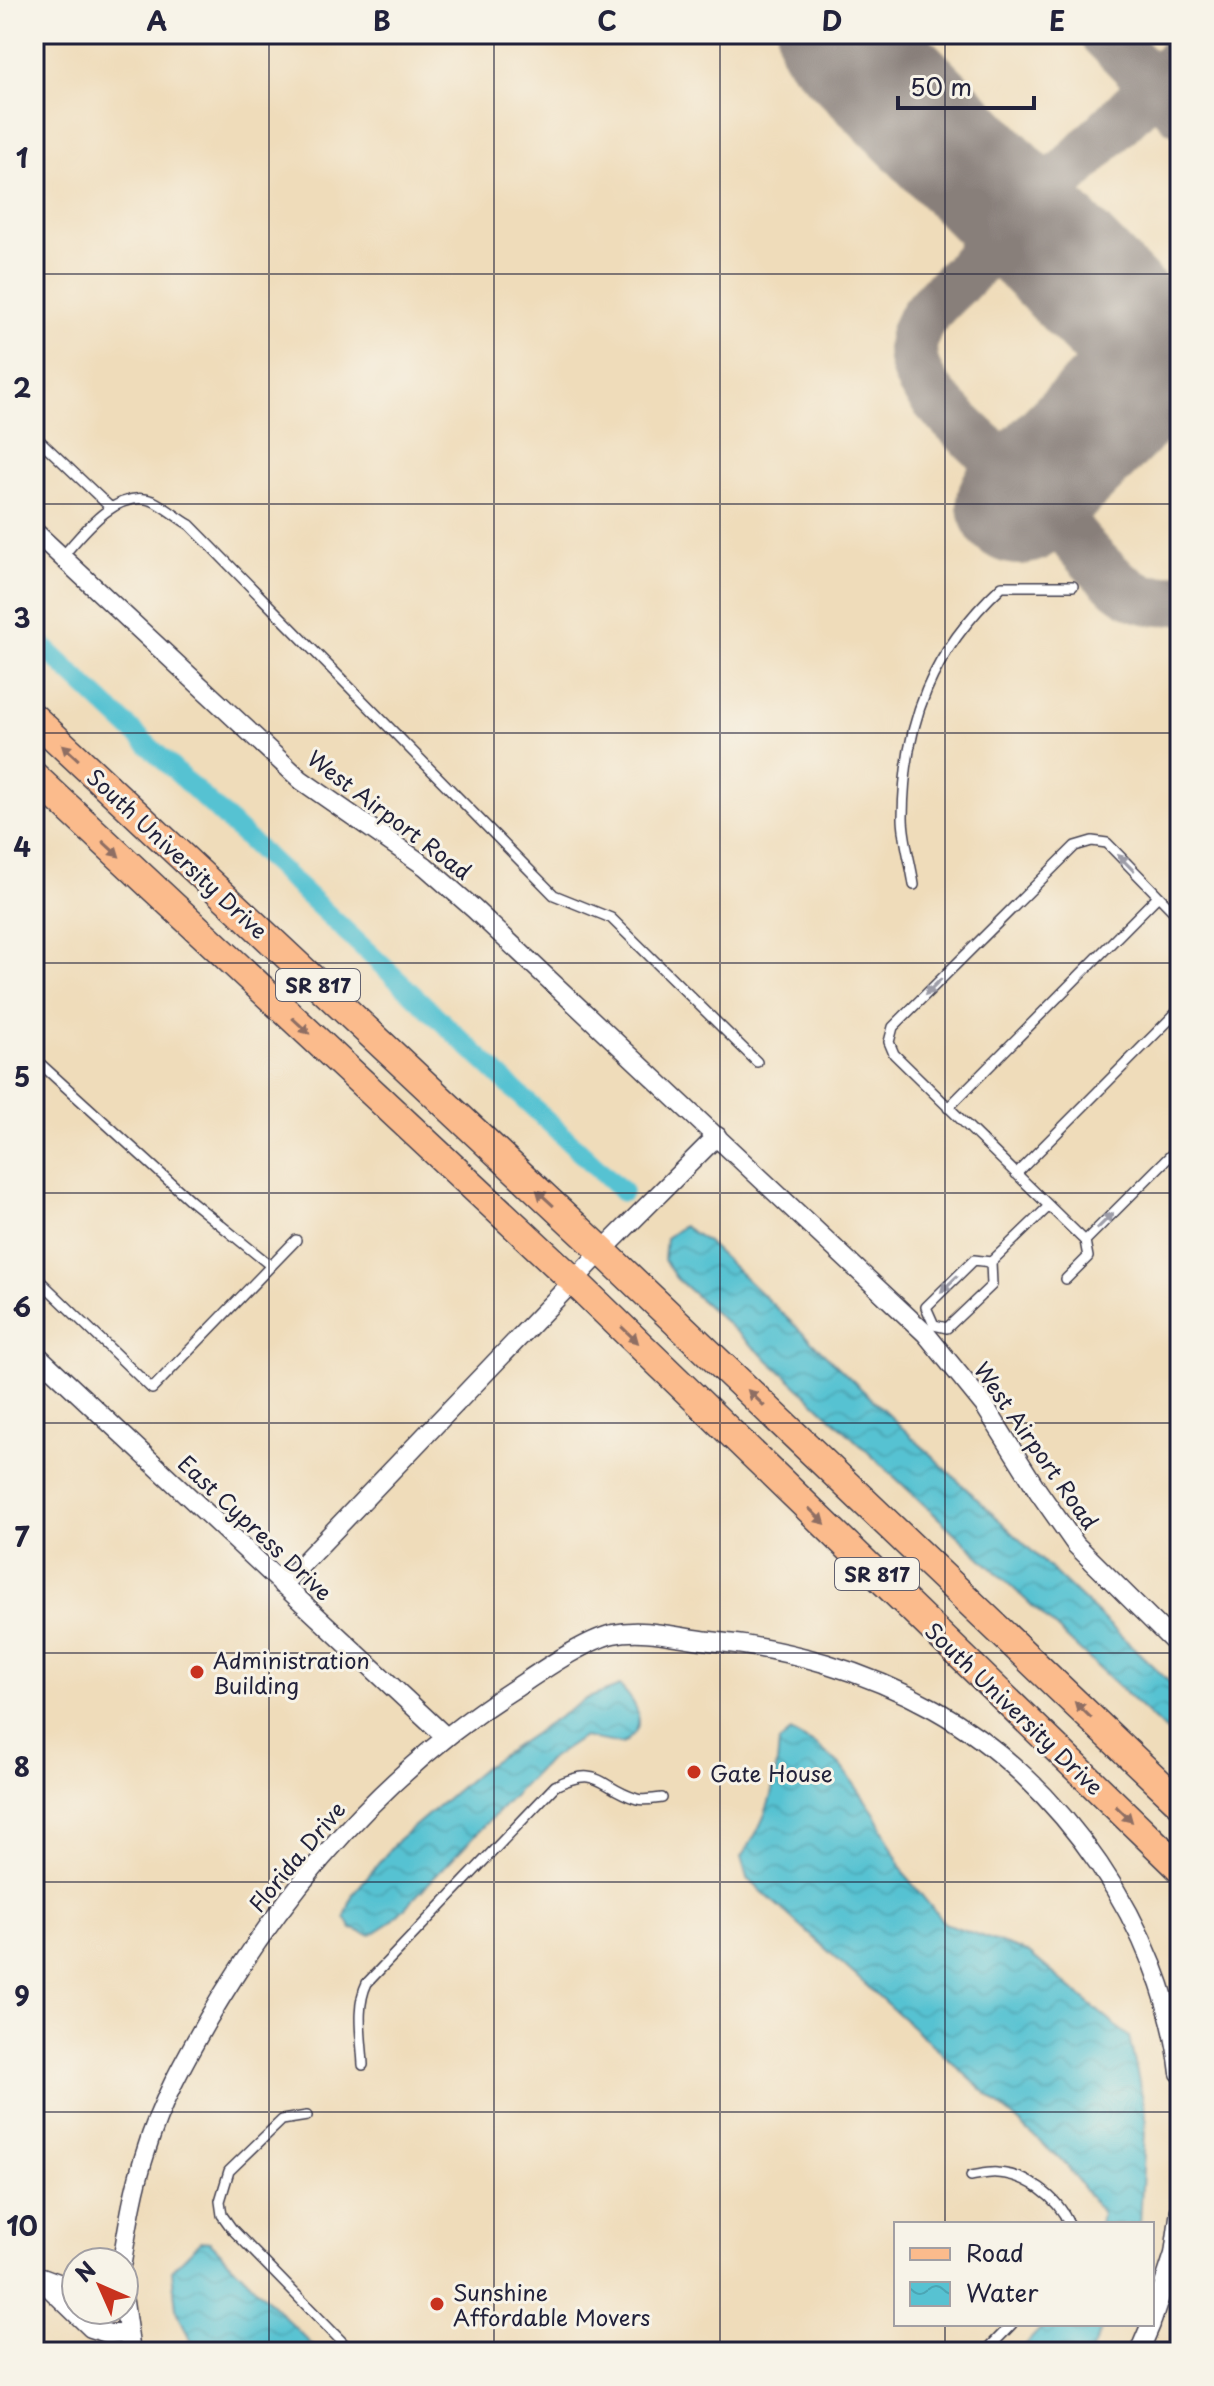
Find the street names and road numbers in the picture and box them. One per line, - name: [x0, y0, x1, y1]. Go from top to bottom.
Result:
- street label: West Airport Road: [301, 741, 479, 887]
- street label: South University Drive: [80, 760, 276, 946]
- road number: SR 817: [276, 969, 360, 1001]
- street label: West Airport Road: [967, 1354, 1107, 1536]
- street label: East Cypress Drive: [171, 1447, 341, 1607]
- road number: SR 817: [835, 1558, 919, 1590]
- street label: South University Drive: [918, 1614, 1112, 1802]
- street label: Florida Drive: [240, 1793, 352, 1919]

